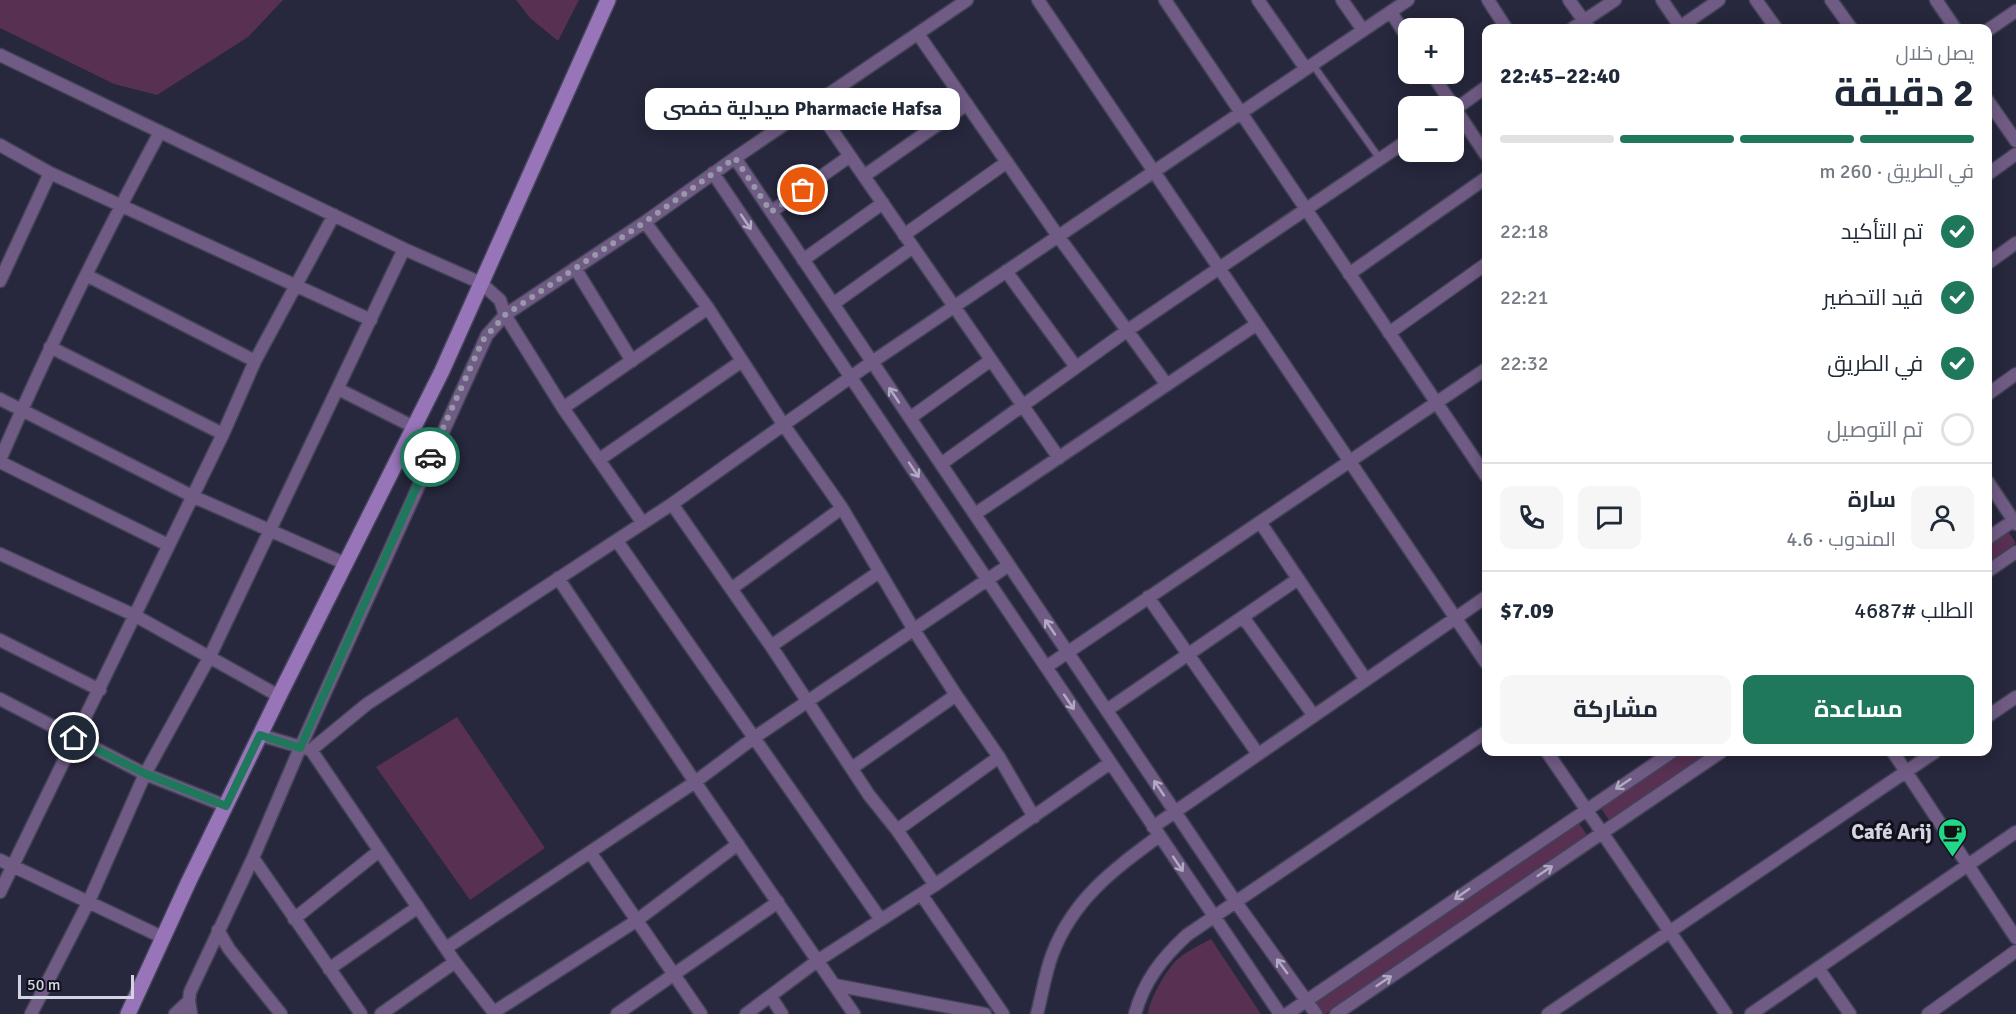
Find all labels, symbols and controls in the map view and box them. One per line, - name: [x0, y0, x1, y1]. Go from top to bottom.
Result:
- map controls: [1398, 18, 1464, 162]
- button: +: [1398, 18, 1464, 84]
- text: يصل خلال: [1895, 41, 1974, 66]
- text: 22:40–22:45: [1500, 62, 1620, 89]
- text: 2 دقيقة: [1834, 69, 1974, 117]
- callout: Pharmacie Hafsa صيدلية حفصى: [646, 88, 960, 130]
- text: Pharmacie Hafsa صيدلية حفصى: [663, 96, 942, 121]
- button: −: [1398, 96, 1464, 162]
- text: في الطريق · 260 m: [1819, 159, 1974, 184]
- pin: [777, 164, 828, 215]
- icon: bag: [786, 173, 819, 206]
- one-way arrow: [740, 213, 752, 229]
- icon: check: [1941, 215, 1974, 248]
- text: تم التأكيد: [1841, 218, 1923, 245]
- text: 22:18: [1500, 219, 1549, 244]
- icon: check: [1941, 281, 1974, 314]
- text: قيد التحضير: [1823, 284, 1923, 311]
- text: 22:21: [1500, 285, 1549, 310]
- icon: check: [1941, 347, 1974, 380]
- text: في الطريق: [1827, 350, 1923, 377]
- text: 22:32: [1500, 351, 1549, 376]
- one-way arrow: [888, 387, 901, 404]
- text: تم التوصيل: [1827, 416, 1923, 443]
- courier: [400, 427, 460, 487]
- icon: car: [414, 441, 447, 474]
- one-way arrow: [908, 461, 920, 478]
- button: phone: [1500, 486, 1563, 549]
- button: chat: [1578, 486, 1641, 549]
- text: سارة: [1848, 486, 1896, 513]
- button: person: [1911, 486, 1974, 549]
- text: المندوب · 4.6: [1787, 527, 1896, 552]
- text: $7.09: [1500, 597, 1554, 624]
- text: الطلب #4687: [1854, 597, 1974, 624]
- one-way arrow: [1044, 618, 1057, 635]
- button: مشاركة: [1500, 675, 1731, 744]
- button: مساعدة: [1743, 675, 1974, 744]
- one-way arrow: [1064, 693, 1076, 710]
- pin: [48, 712, 99, 763]
- icon: home: [57, 721, 90, 754]
- one-way arrow: [1616, 778, 1632, 790]
- one-way arrow: [1153, 780, 1166, 797]
- cafe icon: Café Arij: [1937, 816, 1969, 858]
- place label: Café Arij: [1851, 819, 1932, 845]
- one-way arrow: [1172, 855, 1184, 872]
- one-way arrow: [1537, 865, 1553, 877]
- one-way arrow: [1455, 888, 1471, 900]
- one-way arrow: [1276, 959, 1288, 975]
- scale bar: [18, 972, 134, 1000]
- text: 50 m: [27, 975, 61, 995]
- one-way arrow: [1376, 975, 1392, 987]

